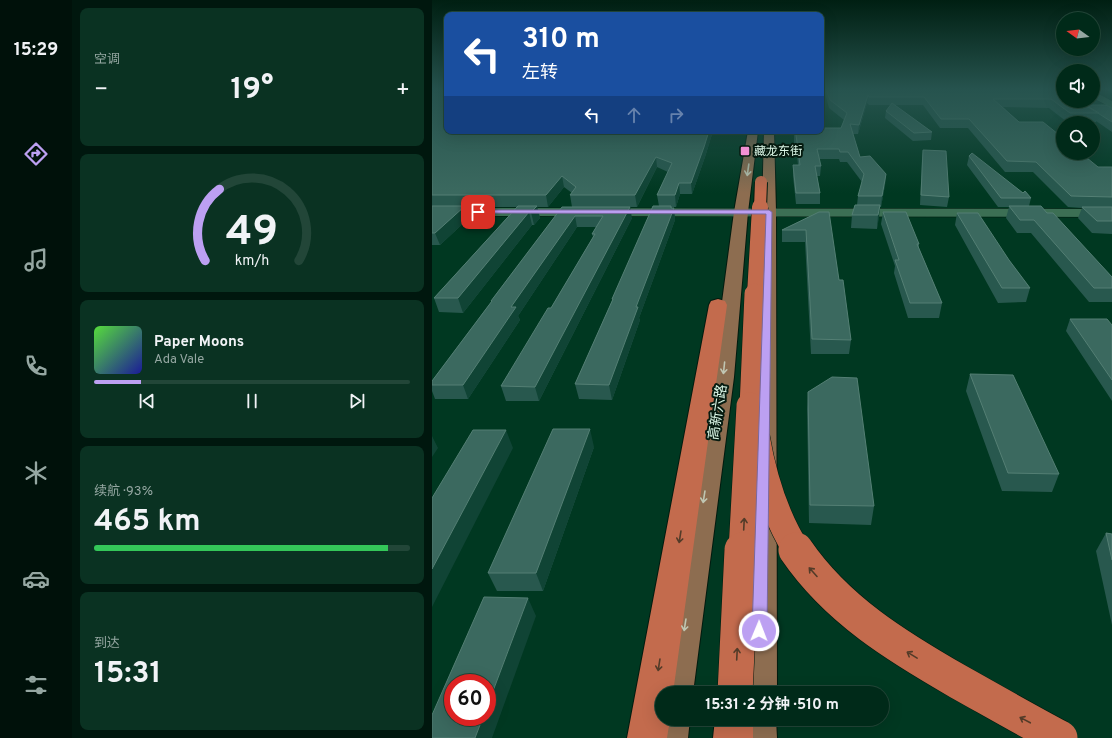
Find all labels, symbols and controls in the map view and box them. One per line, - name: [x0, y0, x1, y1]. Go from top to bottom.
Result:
- north arrow: [1056, 12, 1100, 56]
- map controls: [1056, 12, 1100, 160]
- text: 310 m: [522, 22, 600, 58]
- icon: left: [456, 28, 508, 80]
- text: 15:29: [14, 39, 58, 62]
- text: 空调: [94, 52, 120, 68]
- text: 左转: [522, 62, 558, 85]
- button: sound: [1056, 64, 1100, 108]
- text: 19°: [231, 72, 273, 109]
- text: −: [94, 77, 108, 104]
- text: +: [396, 77, 410, 104]
- icon: left: [581, 104, 603, 126]
- icon: ahead: [623, 104, 645, 126]
- icon: right: [665, 104, 687, 126]
- button: search: [1056, 116, 1100, 160]
- icon: directions: [22, 140, 50, 168]
- place label: 藏龙东街: [754, 144, 802, 160]
- marker: 藏龙东街: [739, 145, 751, 157]
- one-way arrow: [744, 163, 752, 176]
- pin: [461, 195, 495, 229]
- icon: arrive: [467, 201, 489, 223]
- text: 49: [226, 207, 278, 260]
- icon: music: [22, 246, 50, 274]
- text: km/h: [235, 252, 269, 270]
- text: Paper Moons: [154, 333, 244, 352]
- icon: phone: [22, 352, 50, 380]
- text: Ada Vale: [154, 352, 204, 368]
- one-way arrow: [720, 361, 727, 374]
- street label: 高新六路: [706, 383, 731, 441]
- icon: previous: [136, 390, 158, 412]
- icon: pause: [241, 390, 263, 412]
- icon: next: [346, 390, 368, 412]
- icon: climate: [22, 459, 50, 487]
- text: 续航 · 93%: [94, 484, 153, 500]
- one-way arrow: [700, 490, 708, 503]
- text: 465 km: [94, 504, 201, 541]
- one-way arrow: [740, 518, 747, 531]
- one-way arrow: [676, 530, 684, 543]
- icon: car: [22, 565, 50, 593]
- one-way arrow: [809, 568, 818, 578]
- position arrow: [738, 610, 780, 652]
- one-way arrow: [681, 618, 689, 631]
- text: 到达: [94, 636, 120, 652]
- one-way arrow: [733, 648, 741, 661]
- one-way arrow: [906, 651, 918, 659]
- text: 15:31: [94, 656, 162, 693]
- one-way arrow: [655, 658, 663, 671]
- icon: filters: [22, 671, 50, 699]
- speed limit sign: 60: [444, 674, 496, 726]
- text: 15:31 · 2 分钟 · 510 m: [705, 696, 839, 715]
- one-way arrow: [1019, 716, 1031, 723]

